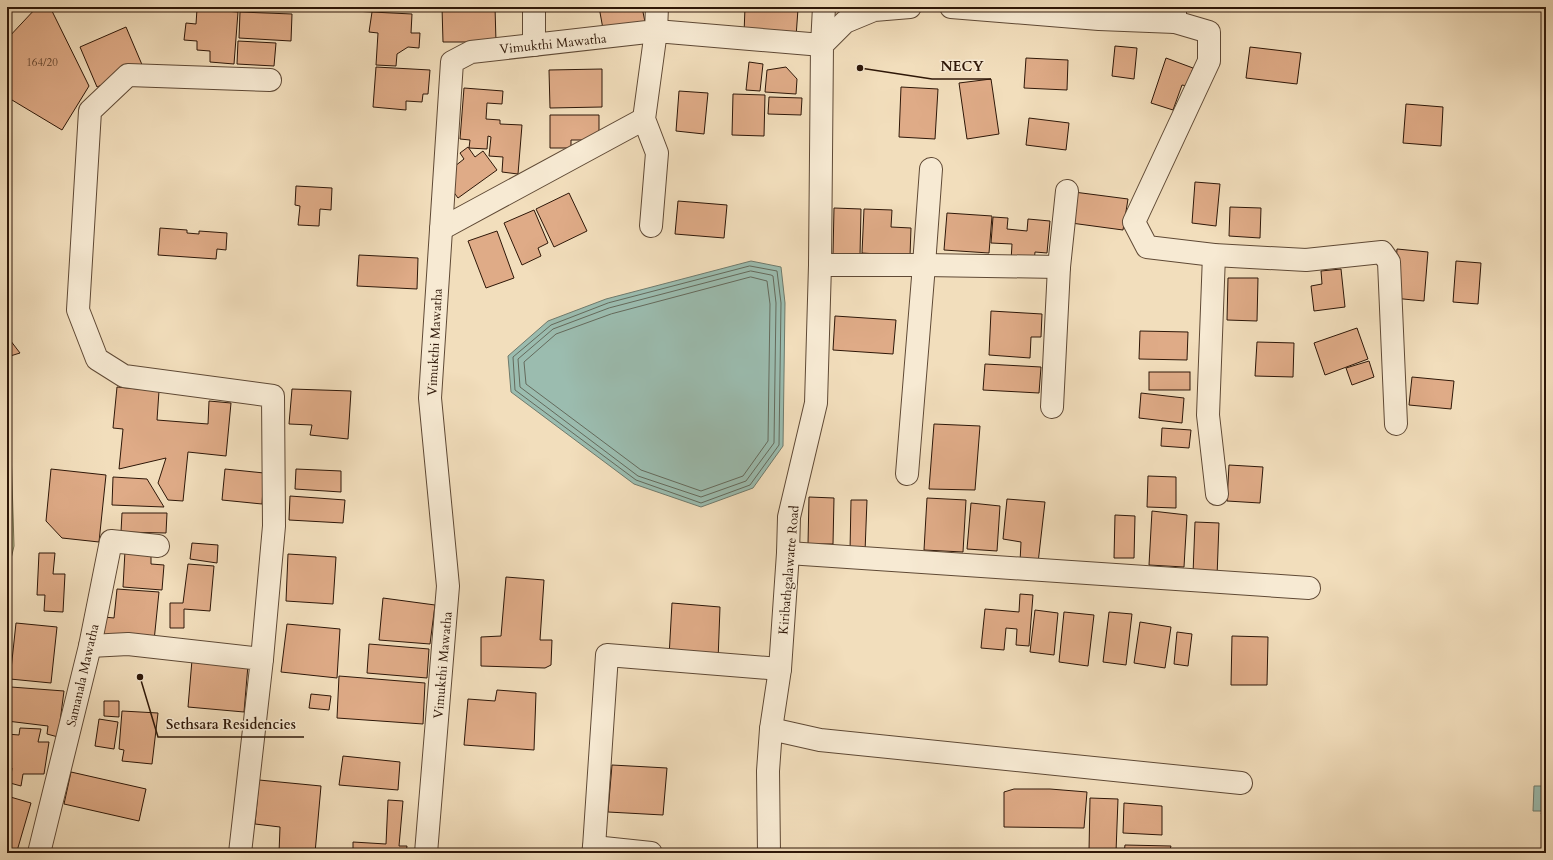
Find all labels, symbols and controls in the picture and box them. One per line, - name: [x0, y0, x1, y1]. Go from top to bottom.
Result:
- street label: Vimukthi Mawatha: [499, 29, 608, 59]
- callout: NECY: [932, 53, 991, 79]
- house number: 164/20: [26, 55, 58, 70]
- text: NECY: [940, 57, 984, 76]
- street label: Vimukthi Mawatha: [423, 288, 447, 396]
- street label: Kiribathgalawatte Road: [774, 505, 804, 635]
- street label: Vimukthi Mawatha: [429, 610, 457, 719]
- street label: Samanala Mawatha: [62, 622, 104, 728]
- callout: Sethsara Residencies: [158, 711, 304, 737]
- text: Sethsara Residencies: [166, 715, 296, 734]

